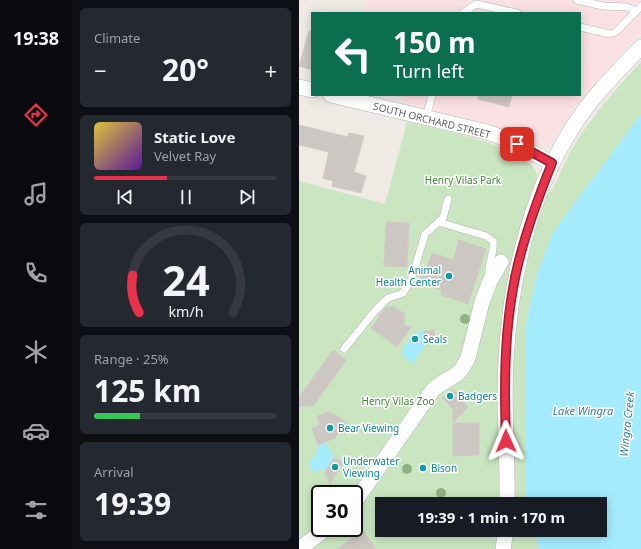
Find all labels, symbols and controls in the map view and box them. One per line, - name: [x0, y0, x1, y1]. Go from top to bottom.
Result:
- text: 150 m: [393, 23, 476, 61]
- text: 19:38: [13, 26, 59, 50]
- icon: left: [327, 28, 379, 80]
- text: Climate: [94, 29, 140, 47]
- text: 20°: [162, 49, 209, 90]
- text: −: [94, 55, 107, 85]
- text: +: [264, 55, 277, 85]
- text: Turn left: [393, 59, 464, 83]
- street label: SOUTH ORCHARD STREET: [372, 99, 493, 141]
- icon: directions: [22, 101, 50, 129]
- text: Static Love: [154, 127, 235, 147]
- pin: [500, 127, 534, 161]
- icon: arrive: [506, 133, 528, 155]
- text: Velvet Ray: [154, 147, 216, 165]
- park label: Henry Vilas Park: [425, 173, 502, 187]
- icon: music: [22, 180, 50, 208]
- icon: previous: [114, 186, 136, 208]
- icon: pause: [175, 186, 197, 208]
- icon: next: [236, 186, 258, 208]
- text: 24: [162, 251, 209, 307]
- icon: phone: [22, 259, 50, 287]
- place label: Animal Health Center: [376, 263, 441, 289]
- marker: Animal Health Center: [444, 271, 454, 281]
- text: km/h: [168, 301, 203, 320]
- place label: Seals: [423, 332, 447, 346]
- marker: Seals: [410, 334, 420, 344]
- icon: climate: [22, 338, 50, 366]
- text: Range · 25%: [94, 350, 169, 368]
- text: 125 km: [94, 370, 201, 411]
- place label: Badgers: [458, 389, 497, 403]
- water label: Wingra Creek: [616, 390, 637, 457]
- marker: Badgers: [445, 391, 455, 401]
- park label: Henry Vilas Zoo: [361, 394, 435, 408]
- water label: Lake Wingra: [553, 403, 614, 418]
- icon: car: [22, 417, 50, 445]
- position arrow: [485, 420, 527, 462]
- place label: Bear Viewing: [338, 421, 399, 435]
- marker: Bear Viewing: [325, 423, 335, 433]
- place label: Underwater Viewing: [343, 454, 399, 480]
- place label: Bison: [431, 461, 457, 475]
- marker: Underwater Viewing: [330, 462, 340, 472]
- text: Arrival: [94, 463, 134, 481]
- marker: Bison: [418, 463, 428, 473]
- text: 19:39: [94, 483, 171, 524]
- speed limit sign: 30: [311, 485, 363, 537]
- icon: filters: [22, 496, 50, 524]
- text: 19:39 · 1 min · 170 m: [417, 507, 565, 527]

